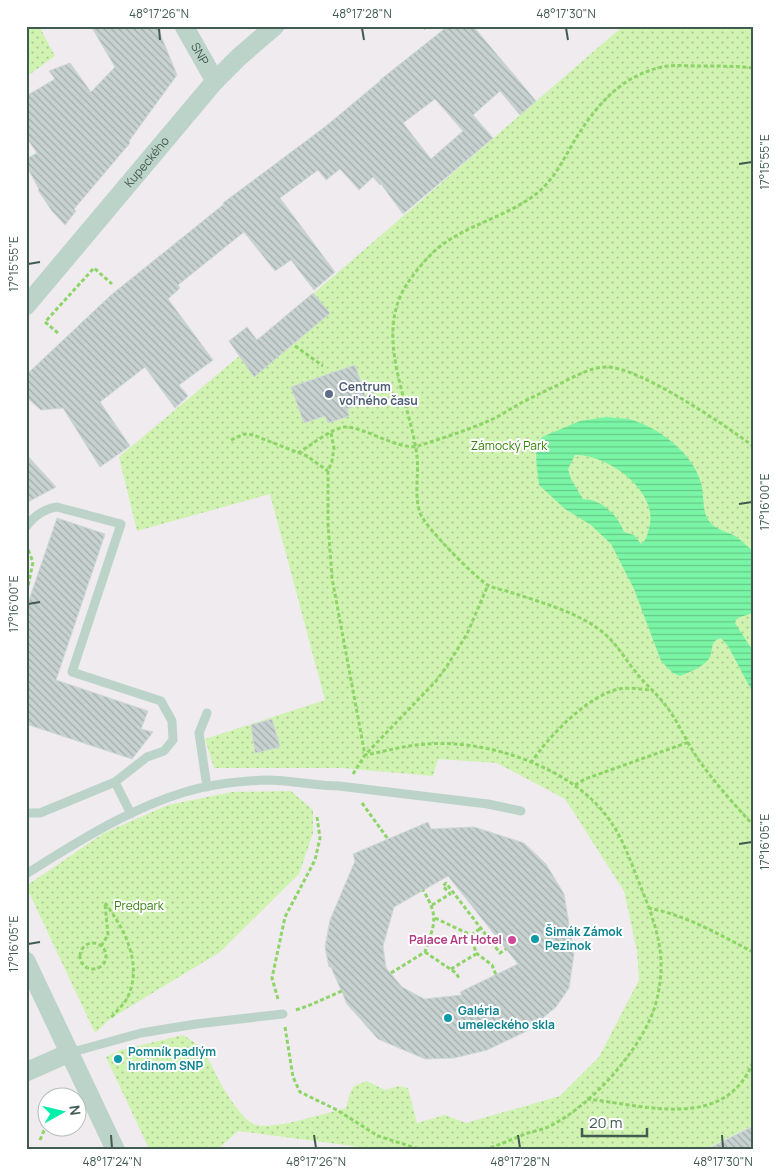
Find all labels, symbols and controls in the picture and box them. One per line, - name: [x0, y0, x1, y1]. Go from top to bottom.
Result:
- text: 48°17'26"N: [129, 5, 189, 22]
- text: 48°17'28"N: [332, 5, 392, 22]
- text: 48°17'30"N: [536, 5, 596, 22]
- street label: SNP: [187, 39, 213, 68]
- street label: Kupeckého: [120, 133, 173, 191]
- text: 17°15'55"E: [756, 134, 773, 190]
- text: 17°15'55"E: [5, 236, 22, 292]
- place label: Centrum voľného času: [339, 378, 418, 409]
- marker: Centrum voľného času: [323, 388, 335, 400]
- park label: Zámocký Park: [471, 437, 548, 454]
- text: 17°16'00"E: [756, 473, 773, 530]
- text: 17°16'00"E: [5, 575, 22, 632]
- text: 17°16'05"E: [756, 814, 773, 870]
- park label: Predpark: [114, 897, 165, 914]
- text: 17°16'05"E: [5, 916, 22, 972]
- place label: Šimák Zámok Pezinok: [545, 923, 623, 954]
- place label: Palace Art Hotel: [409, 931, 502, 948]
- marker: Šimák Zámok Pezinok: [529, 933, 541, 945]
- marker: Palace Art Hotel: [506, 934, 518, 946]
- place label: Galéria umeleckého skla: [458, 1002, 555, 1033]
- marker: Galéria umeleckého skla: [442, 1012, 454, 1024]
- place label: Pomník padlým hrdinom SNP: [128, 1043, 216, 1074]
- marker: Pomník padlým hrdinom SNP: [112, 1053, 124, 1065]
- north arrow: [38, 1088, 88, 1138]
- text: N: [65, 1104, 85, 1116]
- scale bar: [582, 1105, 646, 1137]
- text: 20 m: [589, 1112, 622, 1133]
- text: 48°17'24"N: [83, 1153, 141, 1170]
- text: 48°17'26"N: [286, 1153, 346, 1170]
- text: 48°17'28"N: [490, 1153, 550, 1170]
- text: 48°17'30"N: [693, 1153, 753, 1170]

